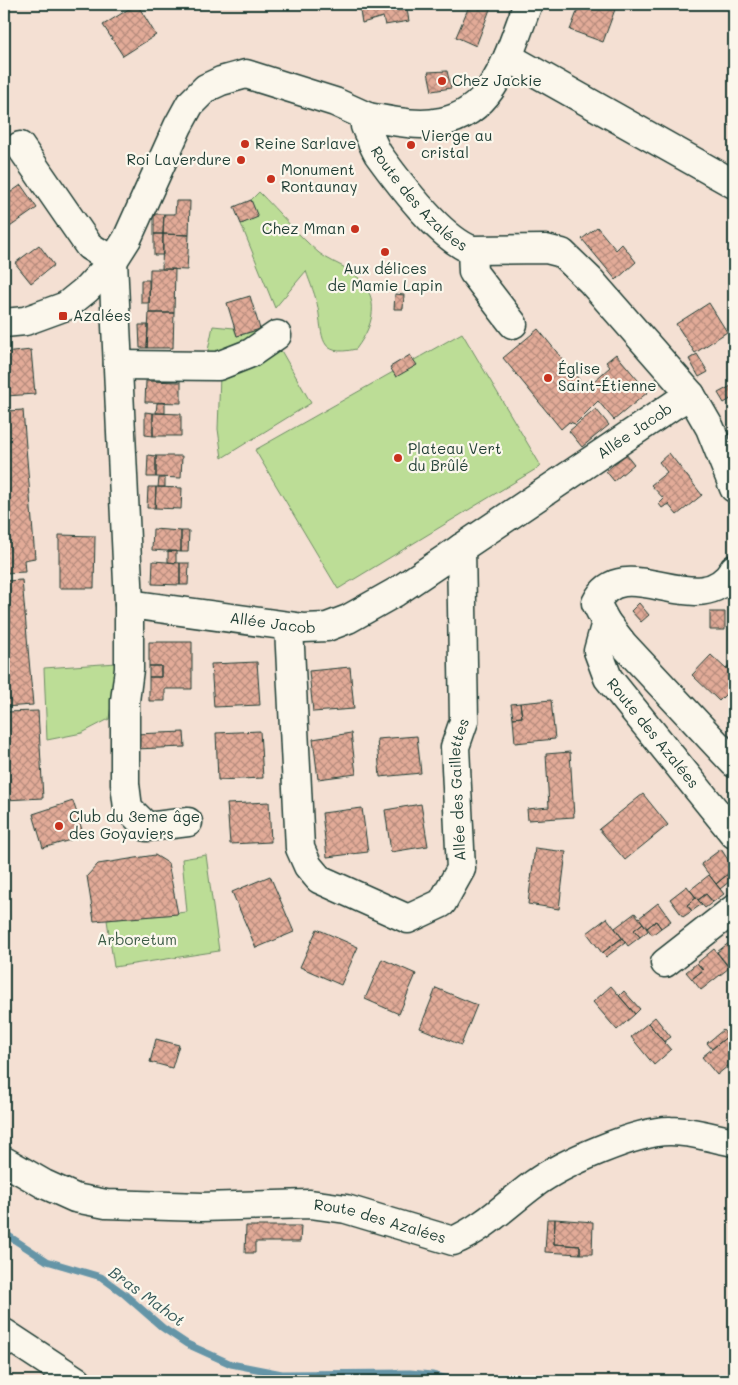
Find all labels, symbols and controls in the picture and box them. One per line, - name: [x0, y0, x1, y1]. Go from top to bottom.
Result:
- place label: Chez Jackie: [452, 70, 542, 90]
- marker: Chez Jackie: [436, 75, 448, 87]
- place label: Vierge au cristal: [421, 125, 492, 162]
- place label: Reine Sarlave: [255, 133, 357, 153]
- marker: Reine Sarlave: [239, 138, 251, 150]
- marker: Vierge au cristal: [405, 139, 417, 151]
- street label: Route des Azalées: [367, 142, 471, 255]
- place label: Roi Laverdure: [127, 149, 231, 169]
- marker: Roi Laverdure: [235, 154, 247, 166]
- place label: Monument Rontaunay: [281, 159, 358, 196]
- marker: Monument Rontaunay: [265, 173, 277, 185]
- place label: Chez Mman: [262, 218, 345, 238]
- marker: Chez Mman: [349, 223, 361, 235]
- marker: Aux délices de Mamie Lapin: [379, 246, 391, 258]
- place label: Aux délices de Mamie Lapin: [328, 258, 442, 295]
- place label: Azalées: [73, 305, 131, 325]
- marker: Azalées: [57, 310, 69, 322]
- place label: Église Saint-Étienne: [558, 358, 657, 395]
- marker: Église Saint-Étienne: [542, 372, 554, 384]
- street label: Allée Jacob: [593, 398, 675, 463]
- place label: Plateau Vert du Brûlé: [408, 438, 502, 475]
- marker: Plateau Vert du Brûlé: [392, 452, 404, 464]
- street label: Allée Jacob: [229, 607, 316, 637]
- street label: Route des Azalées: [603, 673, 704, 792]
- street label: Allée des Gaillettes: [444, 715, 473, 862]
- place label: Club du 3eme âge des Goyaviers: [69, 806, 200, 843]
- marker: Club du 3eme âge des Goyaviers: [53, 820, 65, 832]
- park label: Arboretum: [97, 929, 177, 949]
- street label: Route des Azalées: [313, 1194, 449, 1247]
- water label: Bras Mahot: [105, 1261, 190, 1330]

